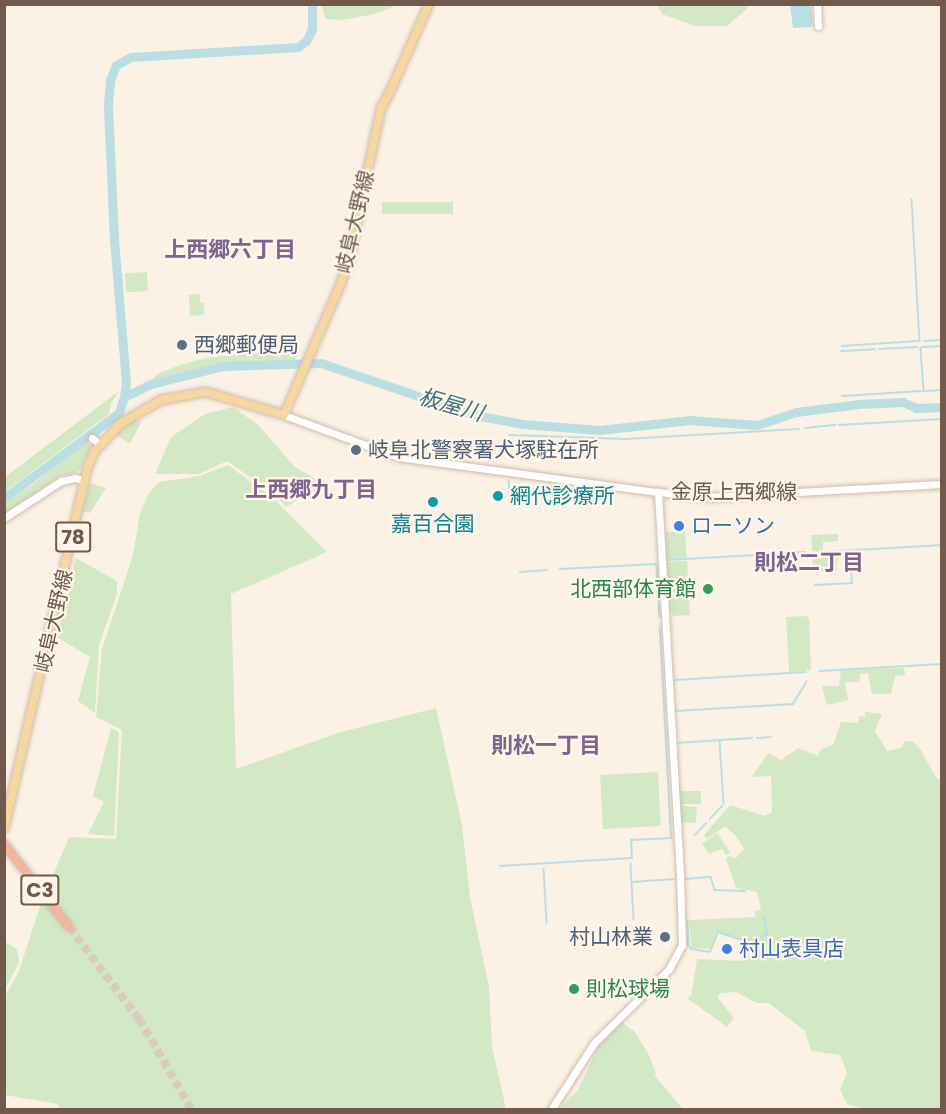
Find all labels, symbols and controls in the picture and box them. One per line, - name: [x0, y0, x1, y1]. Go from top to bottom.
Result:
- street label: 岐阜大野線: [331, 168, 379, 276]
- district label: 上西郷六丁目: [164, 237, 296, 263]
- place label: 西郷郵便局: [194, 332, 299, 358]
- marker: 西郷郵便局: [175, 338, 189, 352]
- water label: 板屋川: [416, 383, 486, 427]
- place label: 岐阜北警察署犬塚駐在所: [368, 437, 599, 463]
- marker: 岐阜北警察署犬塚駐在所: [349, 443, 363, 457]
- district label: 上西郷九丁目: [245, 477, 377, 503]
- street label: 金原上西郷線: [671, 479, 797, 505]
- place label: 網代診療所: [510, 483, 615, 509]
- marker: 網代診療所: [491, 489, 505, 503]
- marker: 嘉百合園: [426, 495, 440, 509]
- place label: 嘉百合園: [391, 511, 475, 537]
- place label: ローソン: [691, 513, 775, 539]
- marker: ローソン: [672, 519, 686, 533]
- road number: 78: [55, 520, 91, 554]
- district label: 則松二丁目: [754, 550, 864, 576]
- street label: 岐阜大野線: [30, 567, 78, 675]
- place label: 北西部体育館: [570, 576, 696, 602]
- marker: 北西部体育館: [701, 582, 715, 596]
- district label: 則松一丁目: [491, 733, 601, 759]
- road number: C3: [19, 873, 61, 907]
- place label: 村山林業: [569, 924, 653, 950]
- marker: 村山林業: [658, 930, 672, 944]
- place label: 村山表具店: [739, 936, 844, 962]
- marker: 村山表具店: [720, 942, 734, 956]
- place label: 則松球場: [586, 976, 670, 1002]
- marker: 則松球場: [567, 982, 581, 996]

